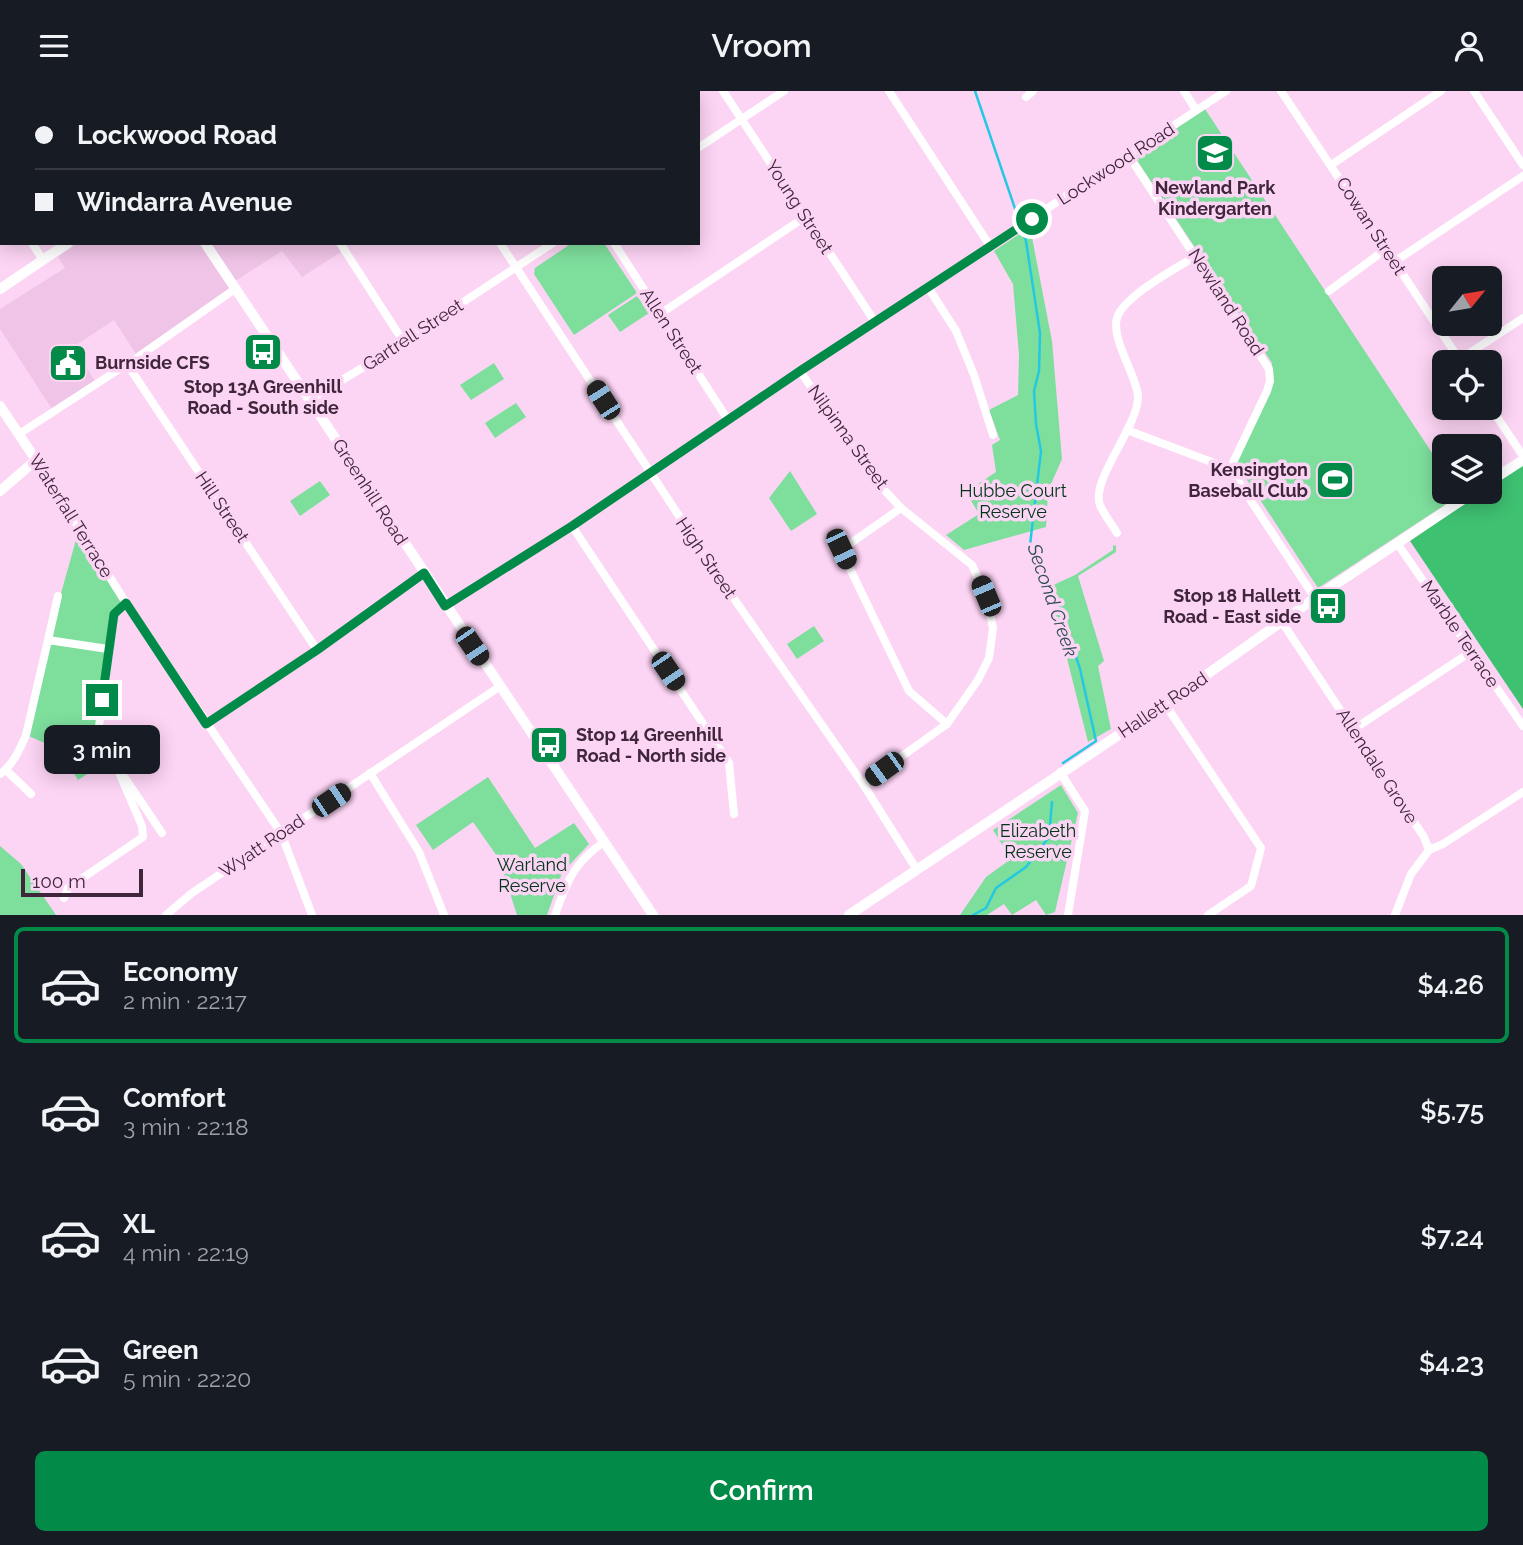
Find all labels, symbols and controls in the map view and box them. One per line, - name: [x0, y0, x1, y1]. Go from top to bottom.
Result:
- icon: menu: [35, 27, 73, 65]
- text: Vroom: [711, 27, 812, 64]
- icon: person: [1450, 27, 1488, 65]
- street label: Lockwood Road: [1053, 118, 1178, 209]
- text: Lockwood Road: [77, 120, 277, 150]
- school or university icon: Newland Park Kindergarten: [1194, 132, 1236, 174]
- street label: Young Street: [761, 156, 838, 258]
- street label: Cowan Street: [1332, 173, 1411, 278]
- place label: Newland Park Kindergarten: [1155, 177, 1276, 219]
- text: Windarra Avenue: [77, 187, 292, 217]
- route start: [1016, 203, 1048, 235]
- street label: Newland Road: [1184, 244, 1269, 359]
- north arrow: [1432, 266, 1502, 336]
- map controls: [1432, 266, 1502, 504]
- street label: Allen Street: [636, 284, 707, 377]
- street label: Gartrell Street: [359, 294, 467, 375]
- bus stop icon: Stop 13A Greenhill Road - South side: [242, 331, 284, 373]
- public building icon: Burnside CFS: [47, 342, 89, 384]
- button: locate: [1432, 350, 1502, 420]
- place label: Burnside CFS: [95, 352, 210, 373]
- place label: Stop 13A Greenhill Road - South side: [184, 376, 342, 418]
- car: [583, 377, 624, 423]
- street label: Nilpinna Street: [804, 381, 893, 493]
- button: layers: [1432, 434, 1502, 504]
- street label: Greenhill Road: [328, 435, 412, 549]
- street label: Waterfall Terrace: [25, 450, 118, 582]
- place label: Kensington Baseball Club: [1188, 459, 1308, 501]
- sports icon: Kensington Baseball Club: [1314, 459, 1356, 501]
- street label: Hill Street: [191, 467, 254, 546]
- park label: Hubbe Court Reserve: [959, 480, 1067, 522]
- street label: High Street: [672, 513, 741, 602]
- car: [823, 526, 860, 572]
- water label: Second Creek: [1023, 540, 1083, 659]
- car: [969, 573, 1004, 619]
- street label: Marble Terrace: [1417, 576, 1504, 692]
- place label: Stop 18 Hallett Road - East side: [1163, 585, 1301, 627]
- bus stop icon: Stop 18 Hallett Road - East side: [1307, 585, 1349, 627]
- car: [452, 623, 493, 669]
- car: [648, 648, 689, 694]
- street label: Hallett Road: [1114, 667, 1211, 742]
- route end: [86, 684, 118, 716]
- street label: Allendale Grove: [1332, 704, 1423, 828]
- bus stop icon: Stop 14 Greenhill Road - North side: [528, 724, 570, 766]
- place label: Stop 14 Greenhill Road - North side: [576, 724, 726, 766]
- callout: 3 min: [44, 725, 160, 773]
- text: 3 min: [73, 736, 131, 763]
- car: [861, 748, 908, 790]
- car: [308, 780, 355, 820]
- street label: Wyatt Road: [215, 810, 308, 882]
- park label: Elizabeth Reserve: [1000, 820, 1076, 862]
- park label: Warland Reserve: [497, 854, 567, 896]
- scale bar: [21, 866, 144, 898]
- text: 100 m: [32, 870, 86, 892]
- icon: car: [39, 954, 102, 1017]
- text: Economy: [123, 957, 238, 987]
- text: $4.26: [1417, 970, 1484, 1000]
- text: 2 min · 22:17: [123, 987, 247, 1014]
- icon: car: [39, 1080, 102, 1143]
- text: Comfort: [123, 1083, 226, 1113]
- text: $5.75: [1420, 1096, 1484, 1126]
- text: 3 min · 22:18: [123, 1113, 249, 1140]
- icon: car: [39, 1206, 102, 1269]
- text: XL: [123, 1209, 155, 1239]
- text: $7.24: [1420, 1222, 1484, 1252]
- text: 4 min · 22:19: [123, 1239, 249, 1266]
- icon: car: [39, 1332, 102, 1395]
- text: Green: [123, 1335, 199, 1365]
- text: $4.23: [1419, 1348, 1484, 1378]
- text: 5 min · 22:20: [123, 1365, 251, 1392]
- button: Confirm: [35, 1451, 1488, 1531]

